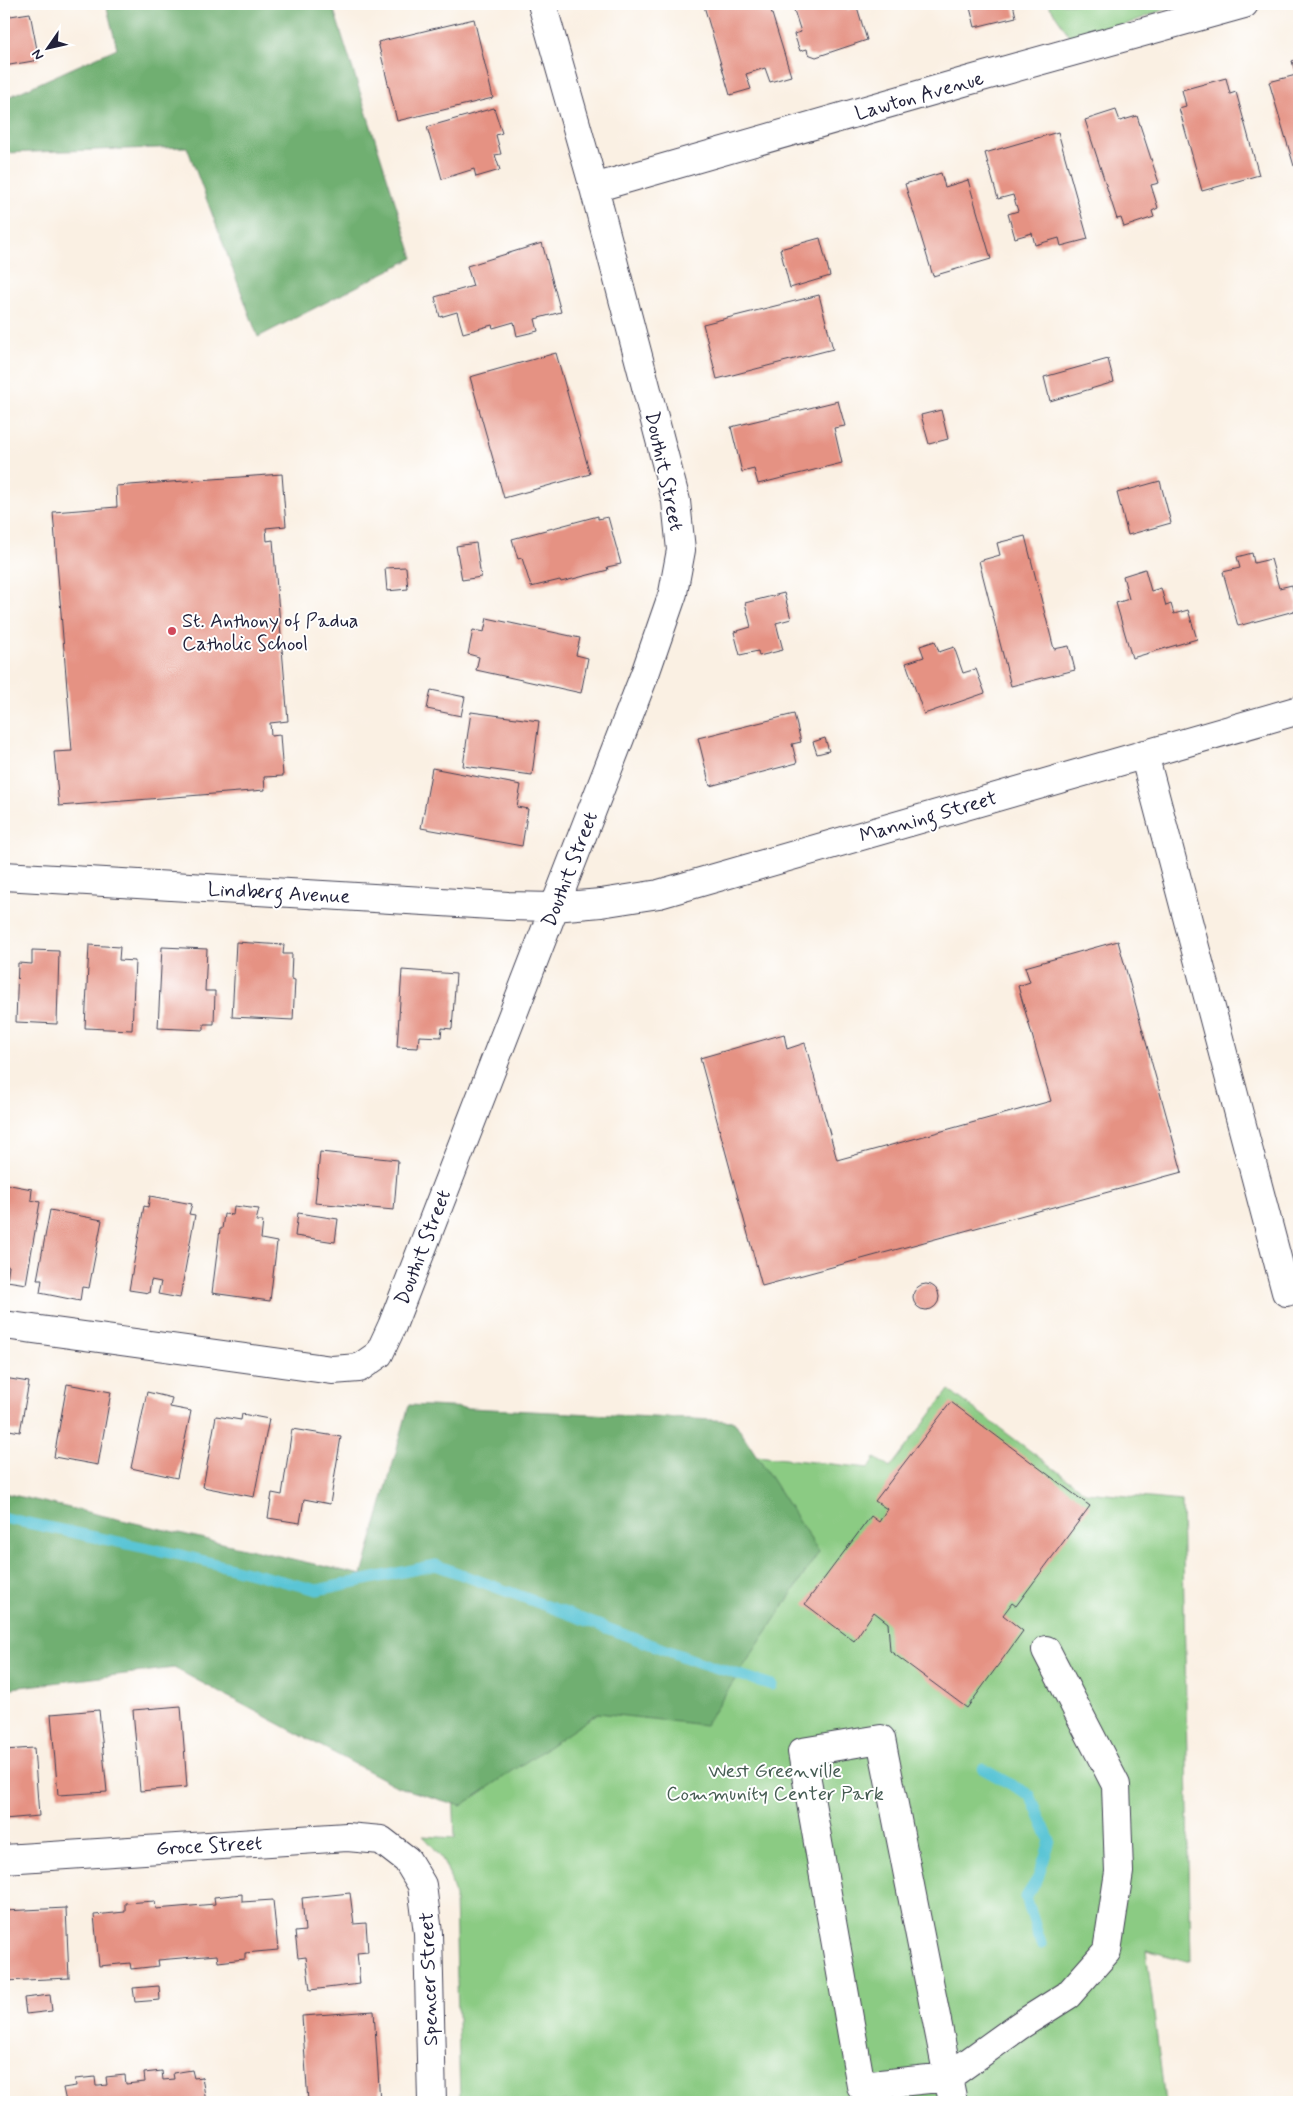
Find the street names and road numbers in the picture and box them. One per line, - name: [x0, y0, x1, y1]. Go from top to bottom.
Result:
- street label: Lawton Avenue: [852, 65, 987, 128]
- street label: Douthit Street: [638, 409, 689, 534]
- street label: Manning Street: [856, 785, 1001, 852]
- street label: Douthit Street: [536, 808, 605, 931]
- street label: Lindberg Avenue: [207, 876, 351, 913]
- street label: Douthit Street: [389, 1186, 458, 1309]
- street label: Groce Street: [155, 1830, 263, 1863]
- street label: Spencer Street: [414, 1912, 445, 2046]

